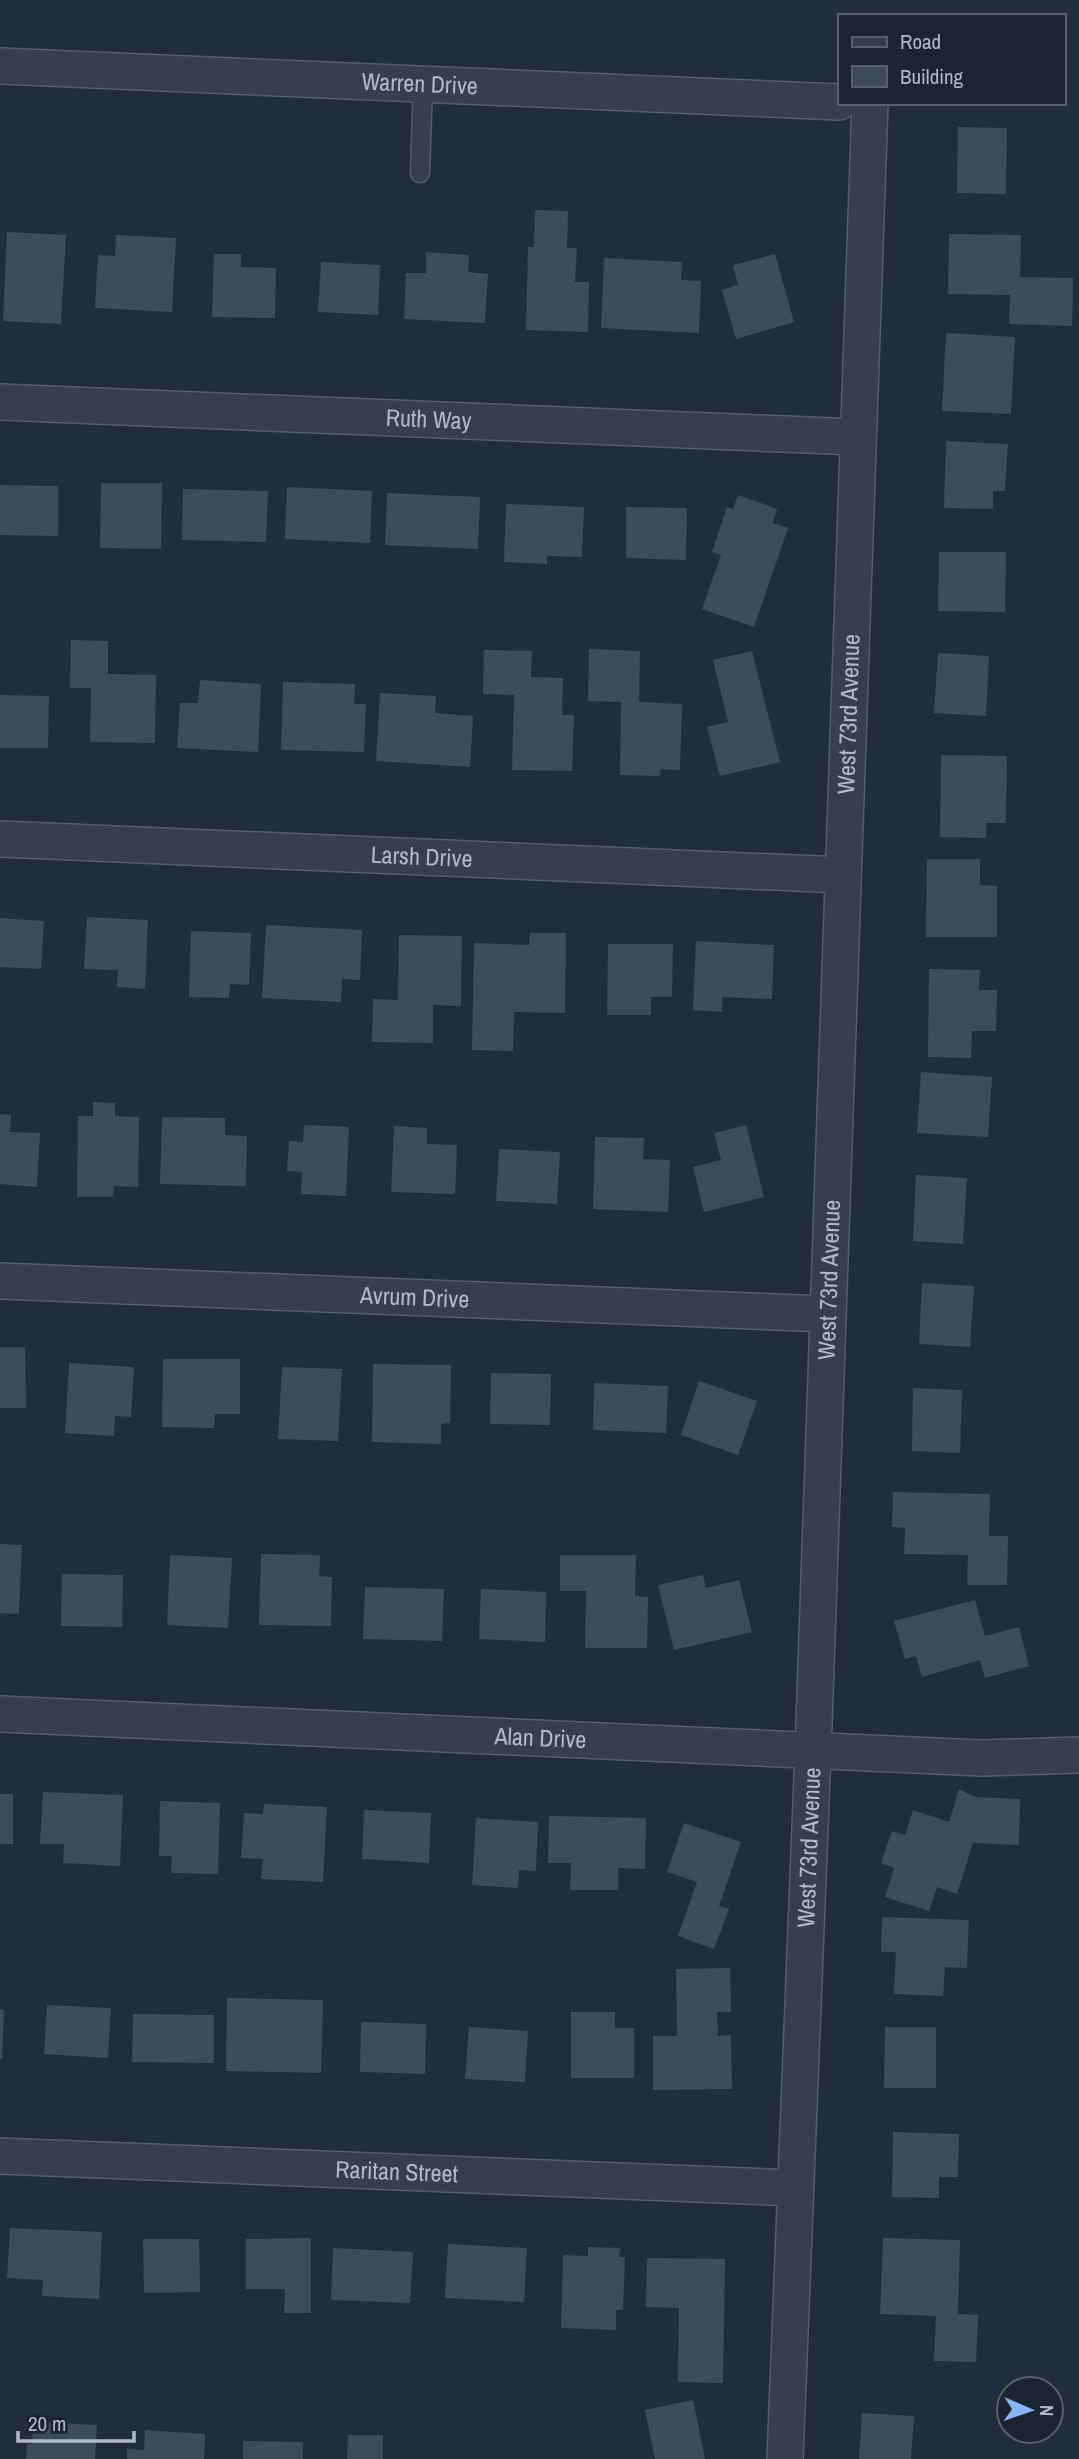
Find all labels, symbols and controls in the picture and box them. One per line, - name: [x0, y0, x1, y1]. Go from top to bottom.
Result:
- legend: [838, 14, 1065, 105]
- text: Road: [900, 27, 941, 56]
- text: Building: [900, 62, 964, 91]
- street label: Warren Drive: [361, 65, 478, 101]
- street label: Ruth Way: [385, 401, 472, 436]
- street label: West 73rd Avenue: [829, 633, 867, 795]
- street label: Larsh Drive: [370, 838, 473, 874]
- street label: West 73rd Avenue: [810, 1199, 847, 1360]
- street label: Avrum Drive: [359, 1278, 470, 1315]
- street label: Alan Drive: [493, 1719, 587, 1755]
- street label: West 73rd Avenue: [789, 1767, 827, 1928]
- street label: Raritan Street: [335, 2153, 459, 2189]
- north arrow: [995, 2375, 1065, 2445]
- scale bar: [18, 2400, 133, 2444]
- text: N: [1034, 2405, 1060, 2417]
- text: 20 m: [28, 2409, 66, 2438]

